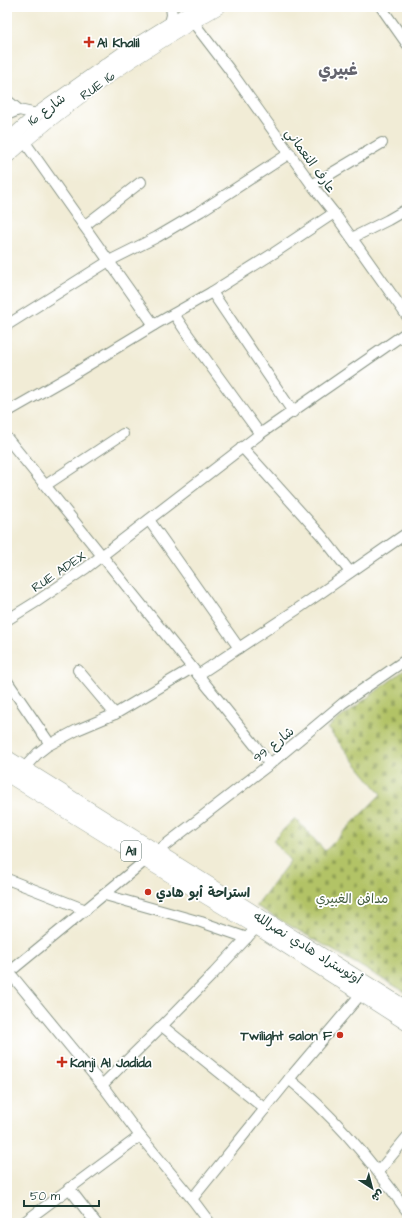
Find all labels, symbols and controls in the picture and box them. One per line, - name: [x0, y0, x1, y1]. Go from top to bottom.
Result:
- place label: Al Khalil: [97, 34, 140, 52]
- marker: Al Khalil: [84, 37, 94, 47]
- district label: غبيري: [318, 58, 358, 82]
- street label: RUE 16: [76, 67, 119, 105]
- street label: شارع 16: [24, 90, 69, 130]
- street label: عارف النعماني: [279, 125, 340, 198]
- street label: RUE ADEX: [28, 547, 89, 597]
- street label: شارع 99: [249, 723, 298, 767]
- road number: A11: [121, 841, 141, 861]
- place label: استراحة أبو هادي: [156, 884, 250, 903]
- marker: استراحة أبو هادي: [143, 887, 153, 897]
- park label: مدافن الغبيري: [316, 890, 388, 908]
- street label: أوتوستراد هادي نصرالله: [250, 907, 366, 989]
- place label: Twilight salon F: [240, 1027, 333, 1047]
- marker: Twilight salon F: [335, 1030, 345, 1040]
- place label: Kanji Al Jadida: [70, 1054, 152, 1073]
- marker: Kanji Al Jadida: [57, 1057, 67, 1067]
- north arrow: [352, 1168, 392, 1208]
- scale bar: [24, 1182, 99, 1208]
- text: ش: [368, 1186, 387, 1205]
- text: 50 m: [30, 1188, 61, 1205]

